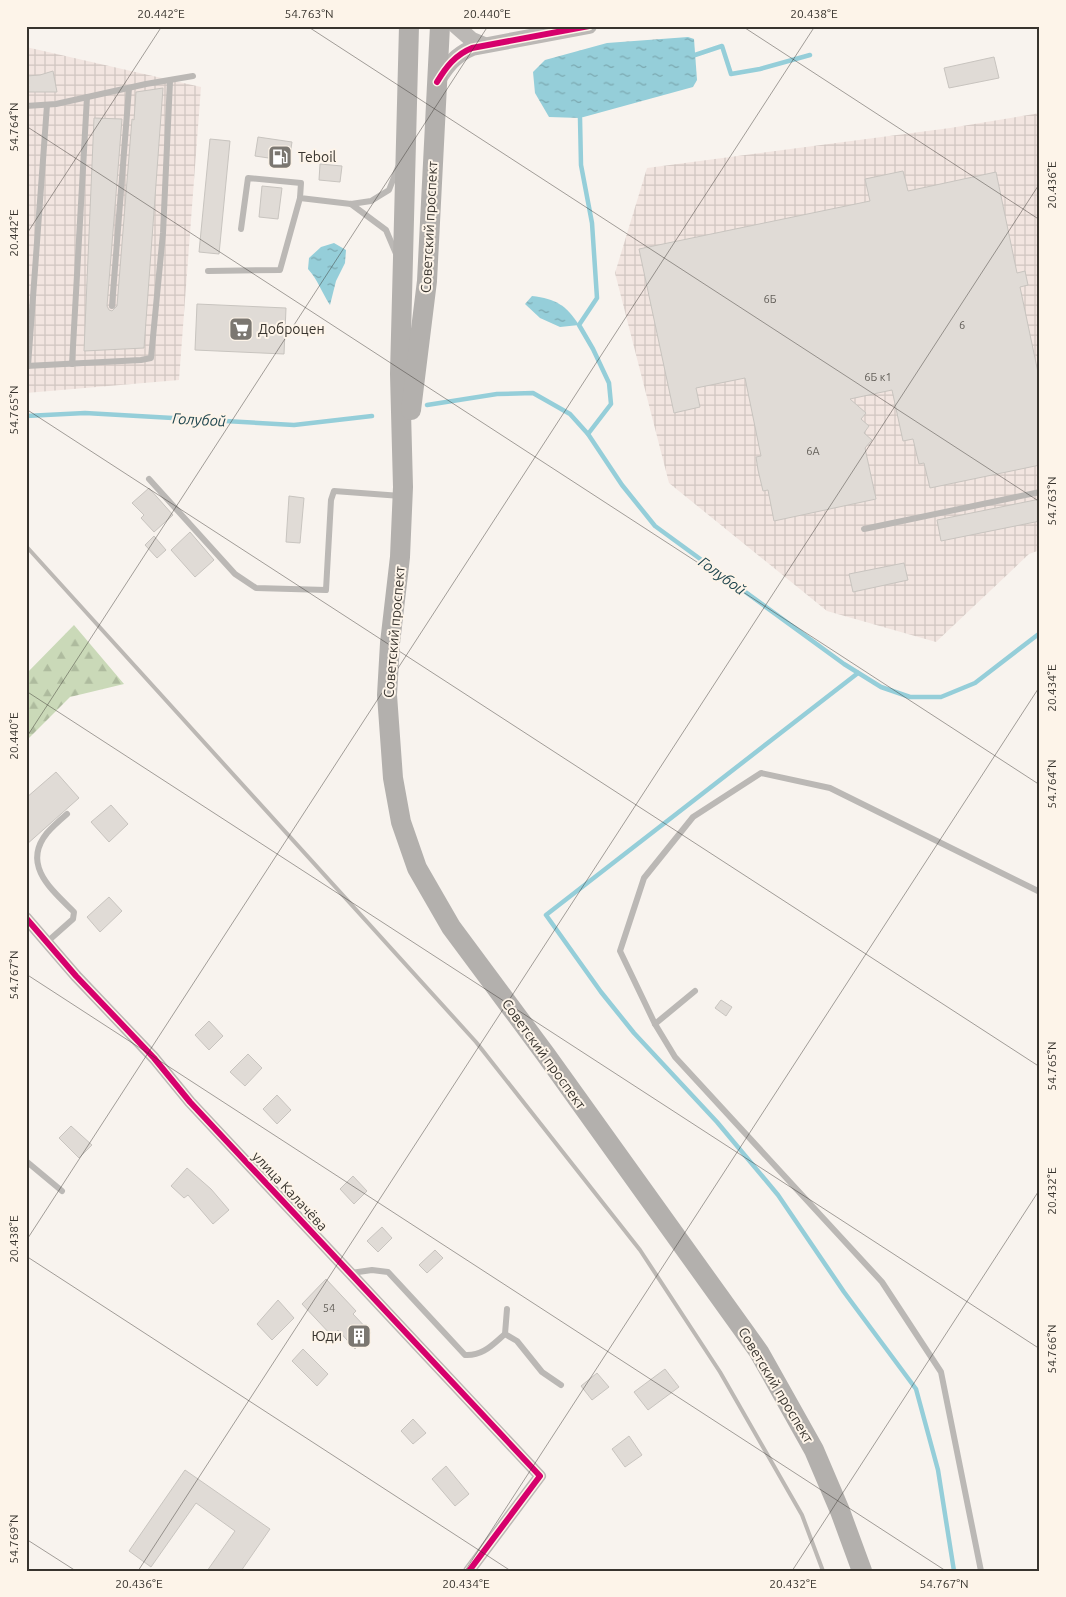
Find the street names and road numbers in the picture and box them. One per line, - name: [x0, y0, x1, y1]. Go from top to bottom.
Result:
- street label: Советский проспект: [418, 161, 440, 293]
- street label: Советский проспект: [380, 566, 408, 698]
- street label: Советский проспект: [499, 996, 589, 1112]
- street label: улица Калачёва: [249, 1148, 331, 1234]
- street label: Советский проспект: [735, 1324, 817, 1446]

